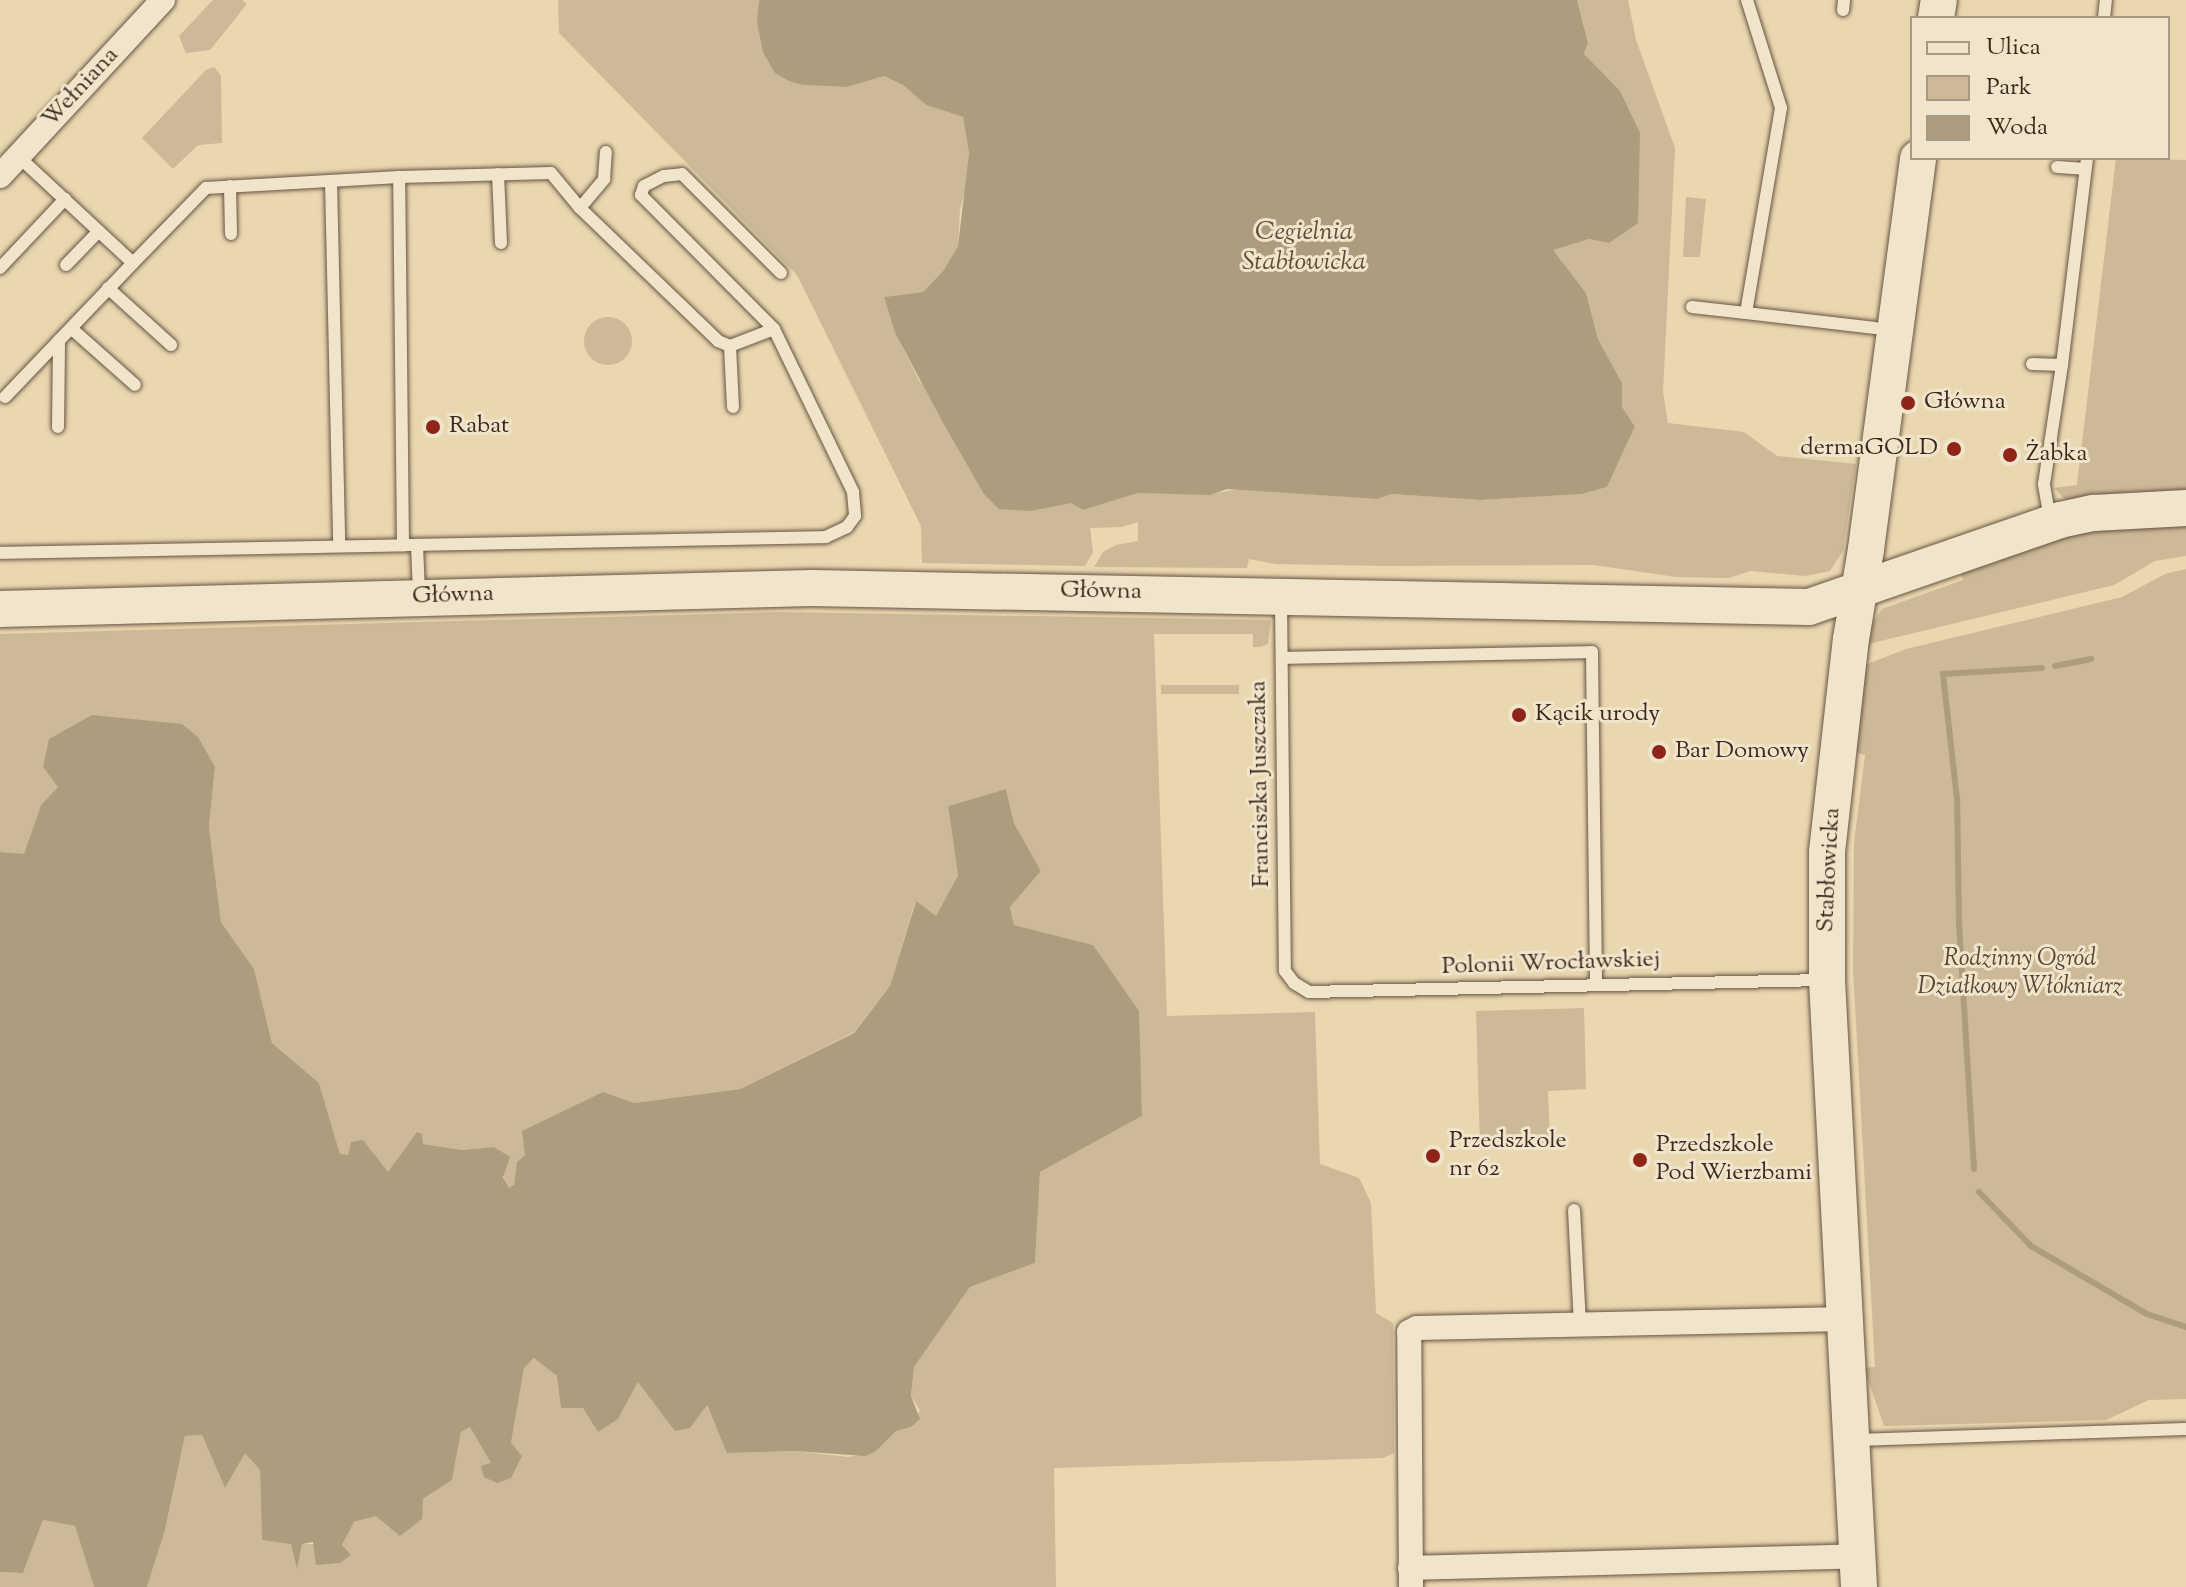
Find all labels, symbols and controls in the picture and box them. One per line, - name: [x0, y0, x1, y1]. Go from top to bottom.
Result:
- legend: [1910, 16, 2170, 160]
- text: Ulica: [1986, 31, 2041, 65]
- street label: Wełniana: [37, 42, 125, 134]
- text: Park: [1986, 71, 2032, 105]
- text: Woda: [1986, 111, 2048, 145]
- water label: Cegielnia Stabłowicka: [1242, 217, 1366, 278]
- place label: Główna: [1924, 389, 2006, 417]
- marker: Główna: [1899, 394, 1917, 412]
- place label: Rabat: [449, 413, 509, 441]
- marker: Rabat: [424, 418, 442, 436]
- place label: dermaGOLD: [1800, 435, 1938, 463]
- marker: dermaGOLD: [1945, 440, 1963, 458]
- place label: Żabka: [2026, 441, 2087, 469]
- marker: Żabka: [2001, 446, 2019, 464]
- street label: Główna: [1060, 577, 1142, 607]
- street label: Główna: [412, 580, 494, 612]
- street label: Franciszka Juszczaka: [1245, 680, 1277, 888]
- place label: Kącik urody: [1535, 701, 1660, 729]
- marker: Kącik urody: [1510, 706, 1528, 724]
- place label: Bar Domowy: [1675, 738, 1809, 766]
- marker: Bar Domowy: [1650, 743, 1668, 761]
- street label: Stabłowicka: [1812, 807, 1848, 933]
- street label: Polonii Wrocławskiej: [1441, 946, 1661, 982]
- park label: Rodzinny Ogród Działkowy Włókniarz: [1918, 946, 2122, 1002]
- place label: Przedszkole nr 62: [1449, 1128, 1567, 1184]
- place label: Przedszkole Pod Wierzbami: [1656, 1132, 1812, 1188]
- marker: Przedszkole nr 62: [1424, 1147, 1442, 1165]
- marker: Przedszkole Pod Wierzbami: [1631, 1151, 1649, 1169]

